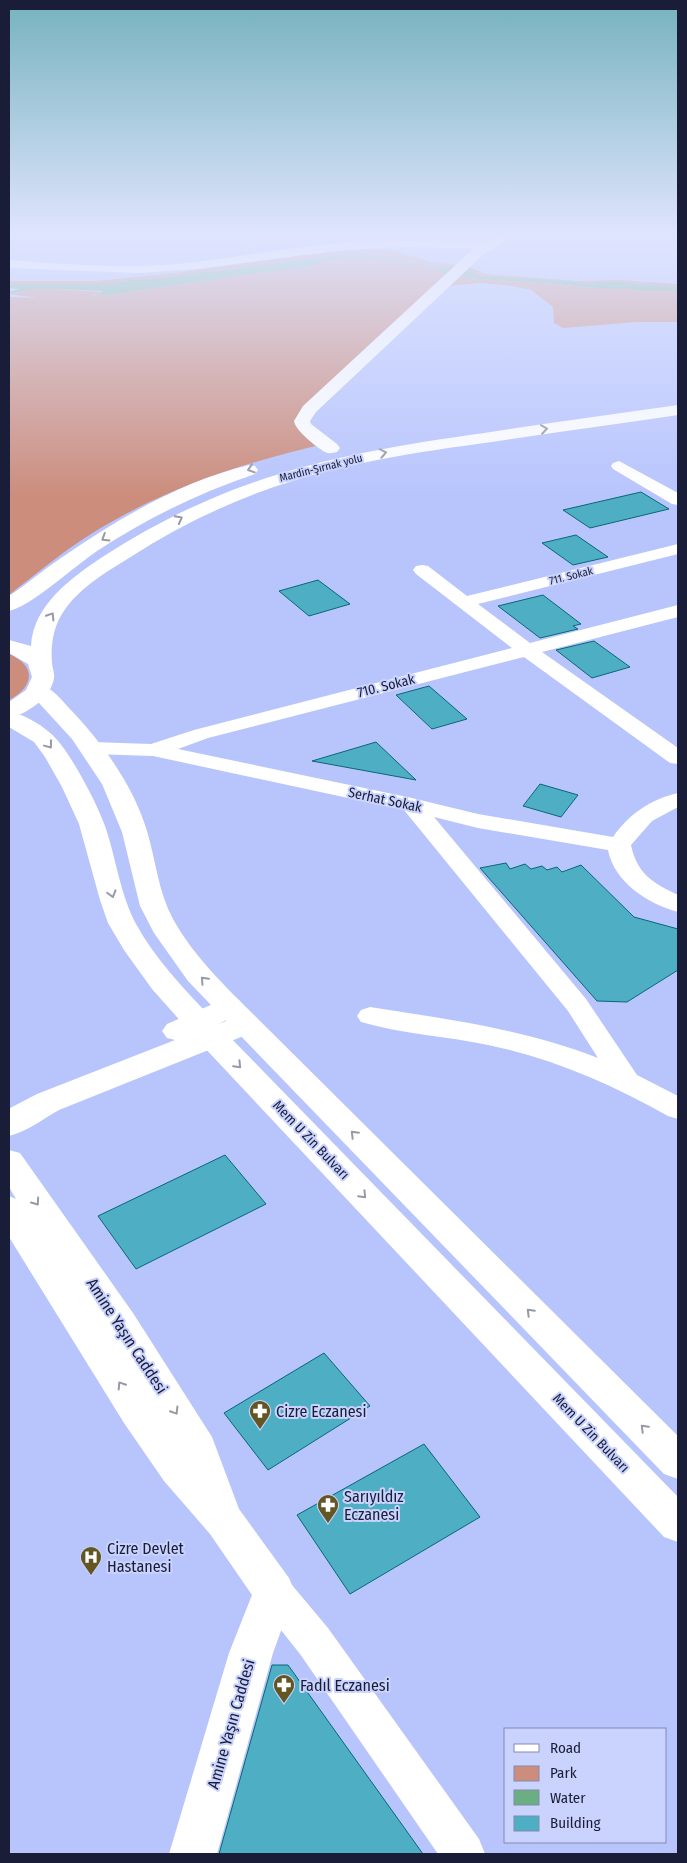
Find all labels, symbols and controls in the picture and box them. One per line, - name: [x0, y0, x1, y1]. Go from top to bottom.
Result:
- one-way arrow: [540, 424, 548, 435]
- one-way arrow: [379, 449, 388, 459]
- street label: Mardin-Şırnak yolu: [278, 451, 364, 485]
- one-way arrow: [247, 463, 256, 473]
- one-way arrow: [174, 515, 183, 525]
- one-way arrow: [101, 532, 110, 542]
- street label: 711. Sokak: [548, 564, 595, 588]
- one-way arrow: [45, 613, 54, 622]
- street label: 710. Sokak: [356, 671, 417, 701]
- one-way arrow: [43, 739, 51, 748]
- street label: Serhat Sokak: [347, 784, 424, 816]
- one-way arrow: [106, 889, 116, 897]
- one-way arrow: [201, 976, 210, 985]
- one-way arrow: [232, 1059, 241, 1068]
- street label: Mem U Zin Bulvarı: [269, 1097, 353, 1183]
- one-way arrow: [351, 1131, 360, 1140]
- one-way arrow: [357, 1189, 366, 1198]
- one-way arrow: [30, 1197, 39, 1206]
- street label: Amine Yaşın Caddesi: [83, 1275, 171, 1397]
- one-way arrow: [527, 1309, 536, 1318]
- one-way arrow: [117, 1381, 127, 1390]
- street label: Mem U Zin Bulvarı: [549, 1390, 633, 1476]
- pharmacy icon: Cizre Eczanesi: [248, 1399, 272, 1430]
- place label: Cizre Eczanesi: [276, 1402, 366, 1421]
- one-way arrow: [168, 1405, 178, 1414]
- one-way arrow: [641, 1424, 650, 1433]
- place label: Sarıyıldız Eczanesi: [344, 1487, 404, 1524]
- pharmacy icon: Sarıyıldız Eczanesi: [316, 1493, 340, 1524]
- place label: Cizre Devlet Hastanesi: [107, 1539, 185, 1576]
- hospital icon: Cizre Devlet Hastanesi: [79, 1545, 103, 1576]
- street label: Amine Yaşın Caddesi: [203, 1657, 259, 1791]
- pharmacy icon: Fadıl Eczanesi: [272, 1673, 296, 1704]
- place label: Fadıl Eczanesi: [300, 1676, 390, 1695]
- legend: [504, 1728, 667, 1843]
- text: Road: [550, 1739, 581, 1757]
- text: Park: [550, 1764, 577, 1782]
- text: Water: [550, 1789, 586, 1807]
- text: Building: [550, 1814, 601, 1832]

